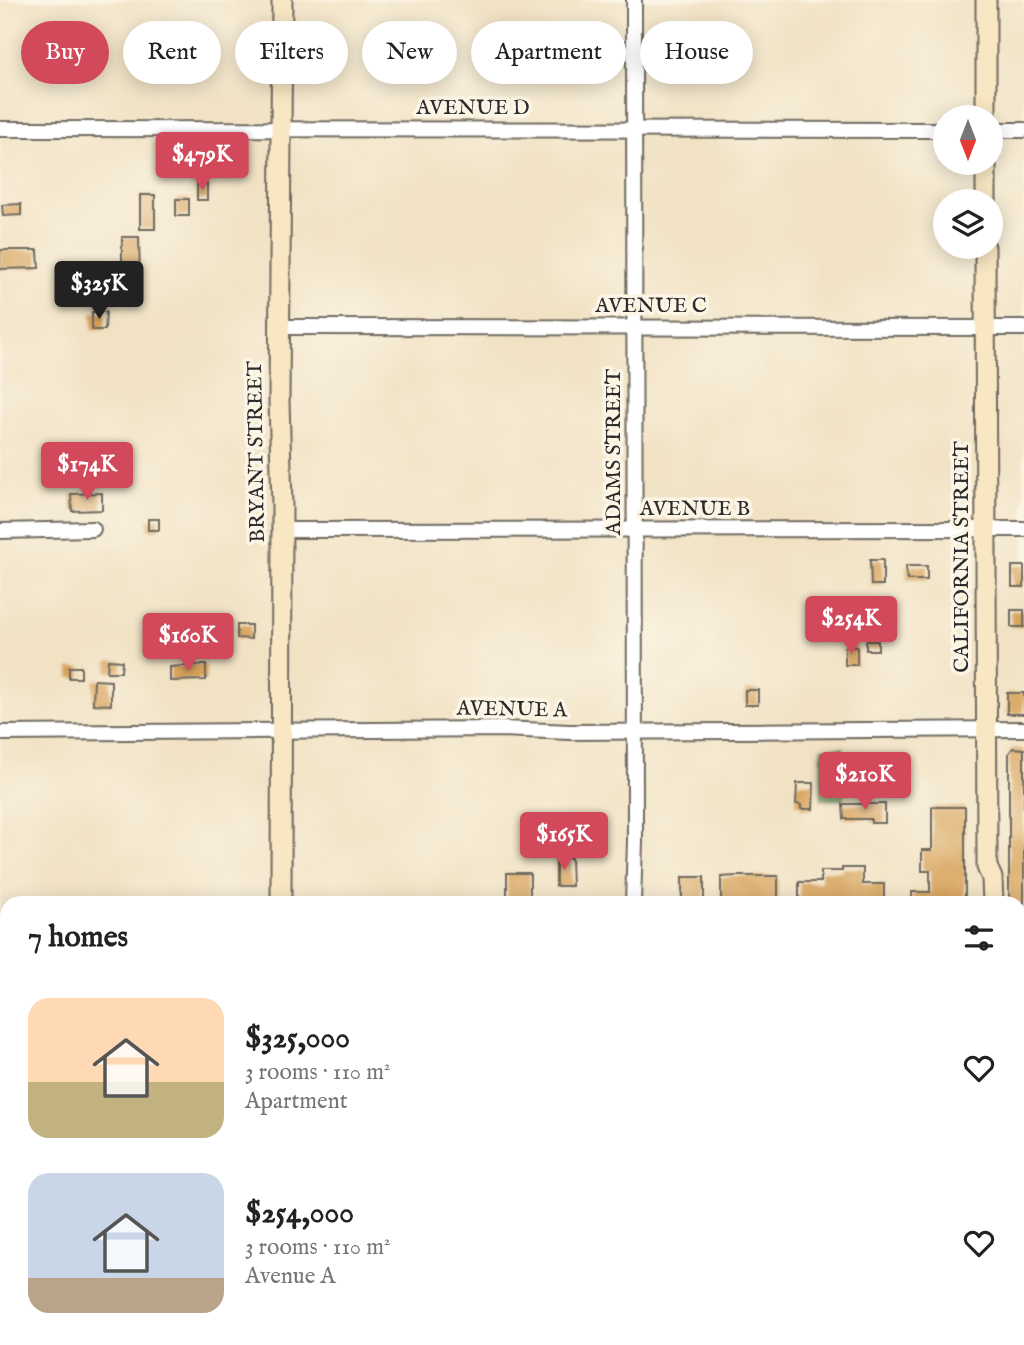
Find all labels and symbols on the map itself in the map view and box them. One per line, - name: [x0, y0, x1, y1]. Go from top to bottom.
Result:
- street label: AVENUE D: [415, 95, 530, 122]
- north arrow: [933, 105, 1003, 175]
- pin: $479K: [153, 132, 251, 192]
- pin: $325K: [50, 262, 148, 321]
- street label: AVENUE C: [594, 293, 707, 320]
- street label: BRYANT STREET: [242, 360, 272, 543]
- street label: ADAMS STREET: [601, 368, 628, 536]
- street label: CALIFORNIA STREET: [949, 440, 976, 673]
- pin: $174K: [38, 442, 136, 502]
- street label: AVENUE B: [639, 496, 750, 523]
- pin: $254K: [802, 596, 900, 656]
- pin: $160K: [139, 614, 237, 673]
- street label: AVENUE A: [455, 696, 568, 724]
- pin: $210K: [816, 752, 914, 812]
- pin: $165K: [515, 812, 613, 872]

